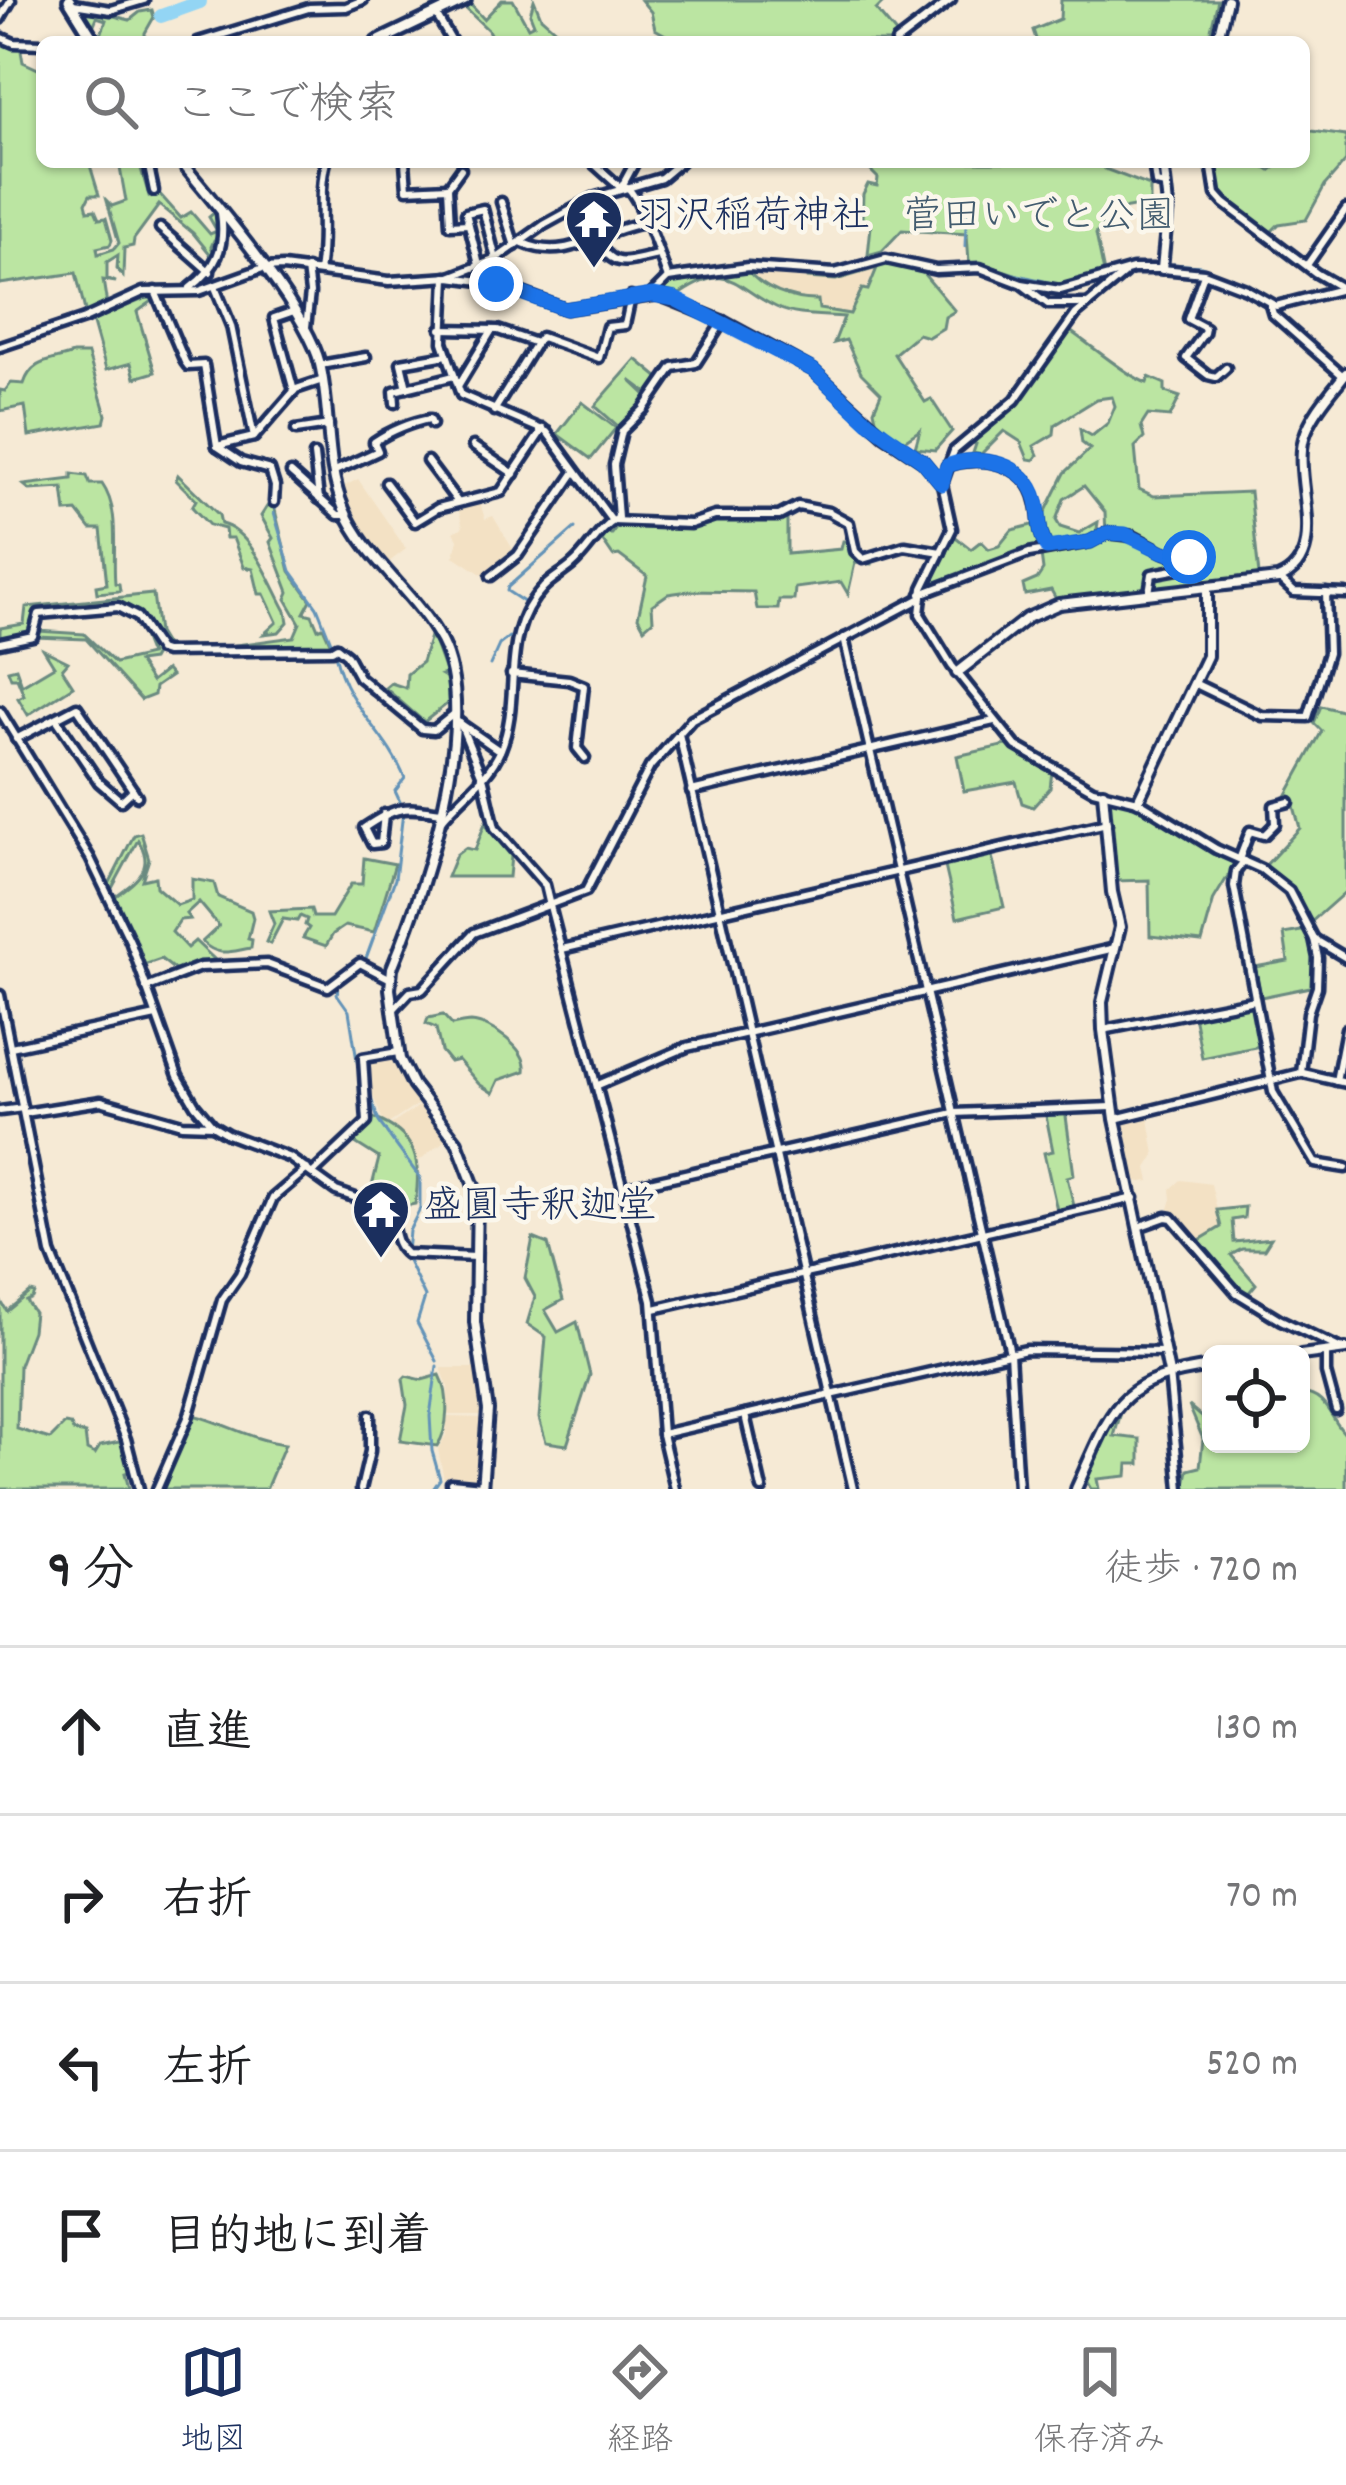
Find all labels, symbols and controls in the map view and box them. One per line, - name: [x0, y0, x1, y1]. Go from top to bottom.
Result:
- search box: [36, 36, 1310, 168]
- icon: search: [78, 69, 144, 135]
- text: ここで検索: [174, 76, 399, 140]
- temple icon: 羽沢稲荷神社: [563, 188, 625, 270]
- place label: 羽沢稲荷神社: [636, 192, 870, 247]
- park label: 菅田いでと公園: [903, 192, 1175, 247]
- route end: [469, 257, 523, 311]
- route start: [1162, 530, 1216, 584]
- temple icon: 盛圓寺釈迦堂: [350, 1178, 412, 1260]
- place label: 盛圓寺釈迦堂: [423, 1182, 657, 1237]
- map controls: [1202, 1345, 1310, 1453]
- button: locate: [1202, 1345, 1310, 1453]
- text: 9 分: [48, 1538, 134, 1610]
- text: 徒歩 · 720 m: [1104, 1545, 1298, 1600]
- icon: ahead: [48, 1698, 114, 1764]
- text: 130 m: [1215, 1703, 1298, 1758]
- text: 直進: [162, 1704, 252, 1768]
- icon: right: [48, 1866, 114, 1932]
- text: 70 m: [1226, 1871, 1298, 1926]
- text: 右折: [162, 1872, 252, 1936]
- icon: left: [48, 2034, 114, 2100]
- text: 520 m: [1206, 2039, 1298, 2094]
- text: 左折: [162, 2040, 252, 2104]
- icon: arrive: [48, 2202, 114, 2268]
- text: 目的地に到着: [162, 2208, 432, 2272]
- tab: 地図: [180, 2339, 246, 2466]
- tab: 経路: [607, 2339, 673, 2466]
- tab: 保存済み: [1034, 2339, 1166, 2466]

